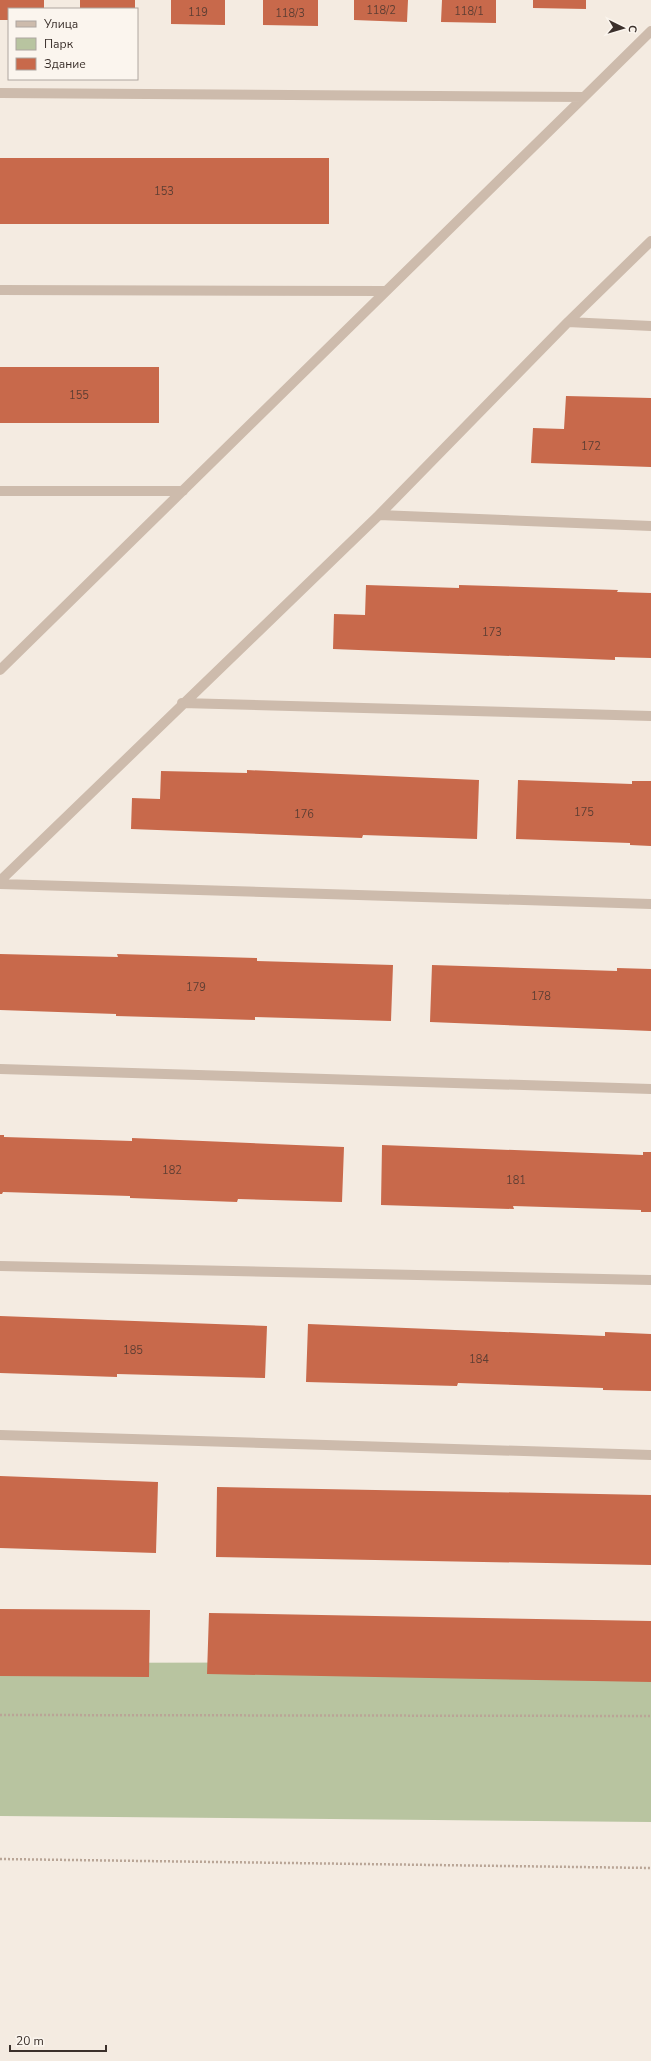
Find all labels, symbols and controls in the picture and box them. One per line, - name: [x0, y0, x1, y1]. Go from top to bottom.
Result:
- house number: 118/2: [366, 3, 396, 18]
- house number: 118/1: [454, 4, 484, 19]
- house number: 119: [188, 5, 208, 20]
- house number: 118/3: [275, 6, 305, 21]
- legend: [8, 8, 138, 80]
- north arrow: [603, 8, 643, 48]
- text: Улица: [43, 16, 78, 32]
- text: С: [625, 24, 640, 34]
- text: Парк: [44, 36, 74, 52]
- text: Здание: [44, 56, 86, 72]
- house number: 153: [154, 184, 174, 199]
- house number: 155: [69, 388, 89, 403]
- house number: 172: [581, 439, 601, 454]
- house number: 173: [482, 625, 502, 640]
- house number: 175: [574, 805, 594, 820]
- house number: 176: [294, 807, 314, 822]
- house number: 179: [186, 980, 206, 995]
- house number: 178: [531, 989, 551, 1004]
- house number: 182: [162, 1163, 182, 1178]
- house number: 181: [506, 1173, 526, 1188]
- house number: 185: [123, 1343, 143, 1358]
- house number: 184: [469, 1352, 489, 1367]
- scale bar: [10, 2027, 106, 2053]
- text: 20 m: [16, 2033, 44, 2049]

